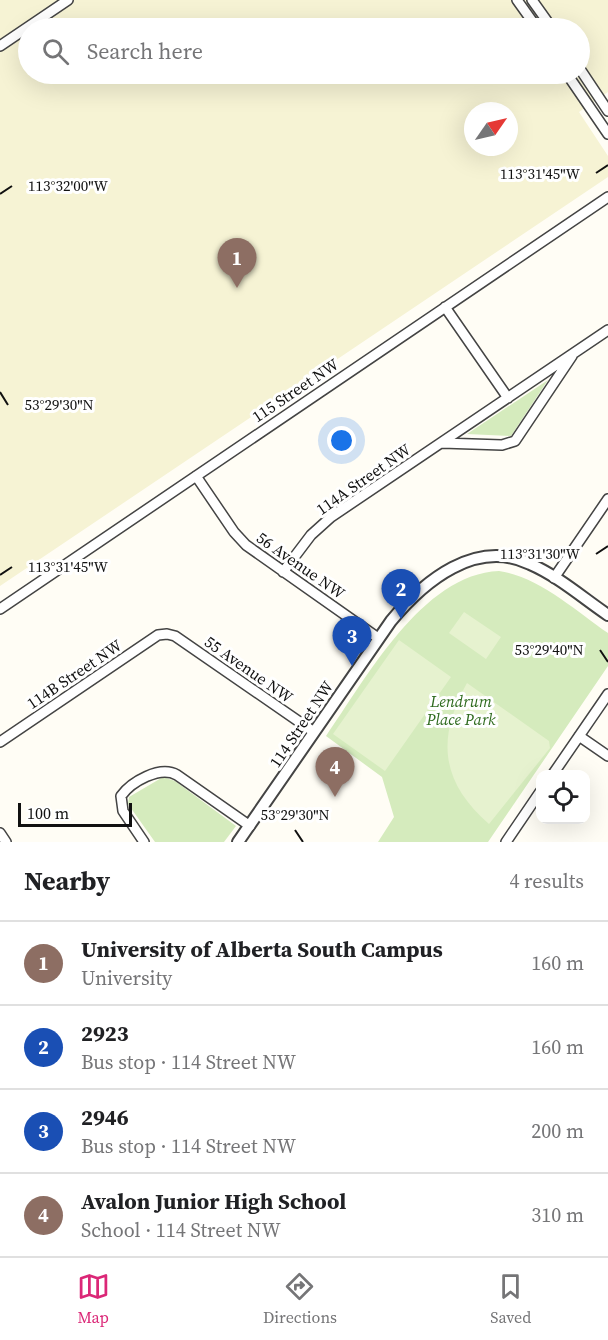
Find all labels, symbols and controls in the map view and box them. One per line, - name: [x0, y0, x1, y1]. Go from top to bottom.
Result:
- search box: [18, 18, 590, 84]
- icon: search: [39, 35, 72, 68]
- text: Search here: [87, 36, 203, 66]
- north arrow: [464, 102, 518, 156]
- text: 113°31'45"W: [500, 163, 581, 184]
- text: 113°32'00"W: [28, 175, 109, 196]
- pin: 1: [218, 238, 256, 288]
- street label: 115 Street NW: [247, 353, 343, 427]
- text: 53°29'30"N: [24, 394, 94, 415]
- your location: [327, 426, 356, 455]
- street label: 114A Street NW: [311, 438, 415, 520]
- street label: 56 Avenue NW: [252, 526, 350, 604]
- text: 113°31'30"W: [500, 543, 581, 564]
- text: 113°31'45"W: [28, 556, 109, 577]
- pin: 2: [382, 570, 420, 619]
- pin: 3: [332, 616, 372, 666]
- street label: 55 Avenue NW: [200, 630, 298, 708]
- street label: 114B Street NW: [22, 634, 126, 714]
- text: 53°29'40"N: [514, 639, 584, 660]
- street label: 114 Street NW: [265, 677, 337, 771]
- park label: Lendrum Place Park: [425, 690, 496, 730]
- pin: 4: [316, 748, 354, 797]
- map controls: [536, 770, 590, 824]
- button: locate: [536, 770, 590, 824]
- scale bar: [18, 800, 132, 828]
- text: 100 m: [27, 802, 69, 824]
- text: 53°29'30"N: [260, 804, 330, 825]
- text: Nearby: [24, 863, 110, 899]
- text: 4 results: [509, 867, 584, 895]
- text: University of Alberta South Campus: [81, 934, 443, 964]
- text: 1: [38, 949, 49, 977]
- text: 160 m: [531, 949, 584, 977]
- text: University: [81, 964, 172, 992]
- text: 2923: [81, 1018, 129, 1048]
- text: 2: [38, 1033, 49, 1061]
- text: 160 m: [531, 1033, 584, 1061]
- text: Bus stop · 114 Street NW: [81, 1048, 296, 1076]
- text: 2946: [81, 1102, 129, 1132]
- text: 3: [38, 1117, 49, 1145]
- text: 200 m: [531, 1117, 584, 1145]
- text: Bus stop · 114 Street NW: [81, 1132, 296, 1160]
- text: Avalon Junior High School: [81, 1186, 346, 1216]
- text: 4: [38, 1201, 49, 1229]
- text: 310 m: [531, 1201, 584, 1229]
- text: School · 114 Street NW: [81, 1216, 281, 1244]
- tab: Map: [77, 1270, 110, 1328]
- tab: Directions: [263, 1270, 337, 1328]
- tab: Saved: [490, 1270, 531, 1328]

